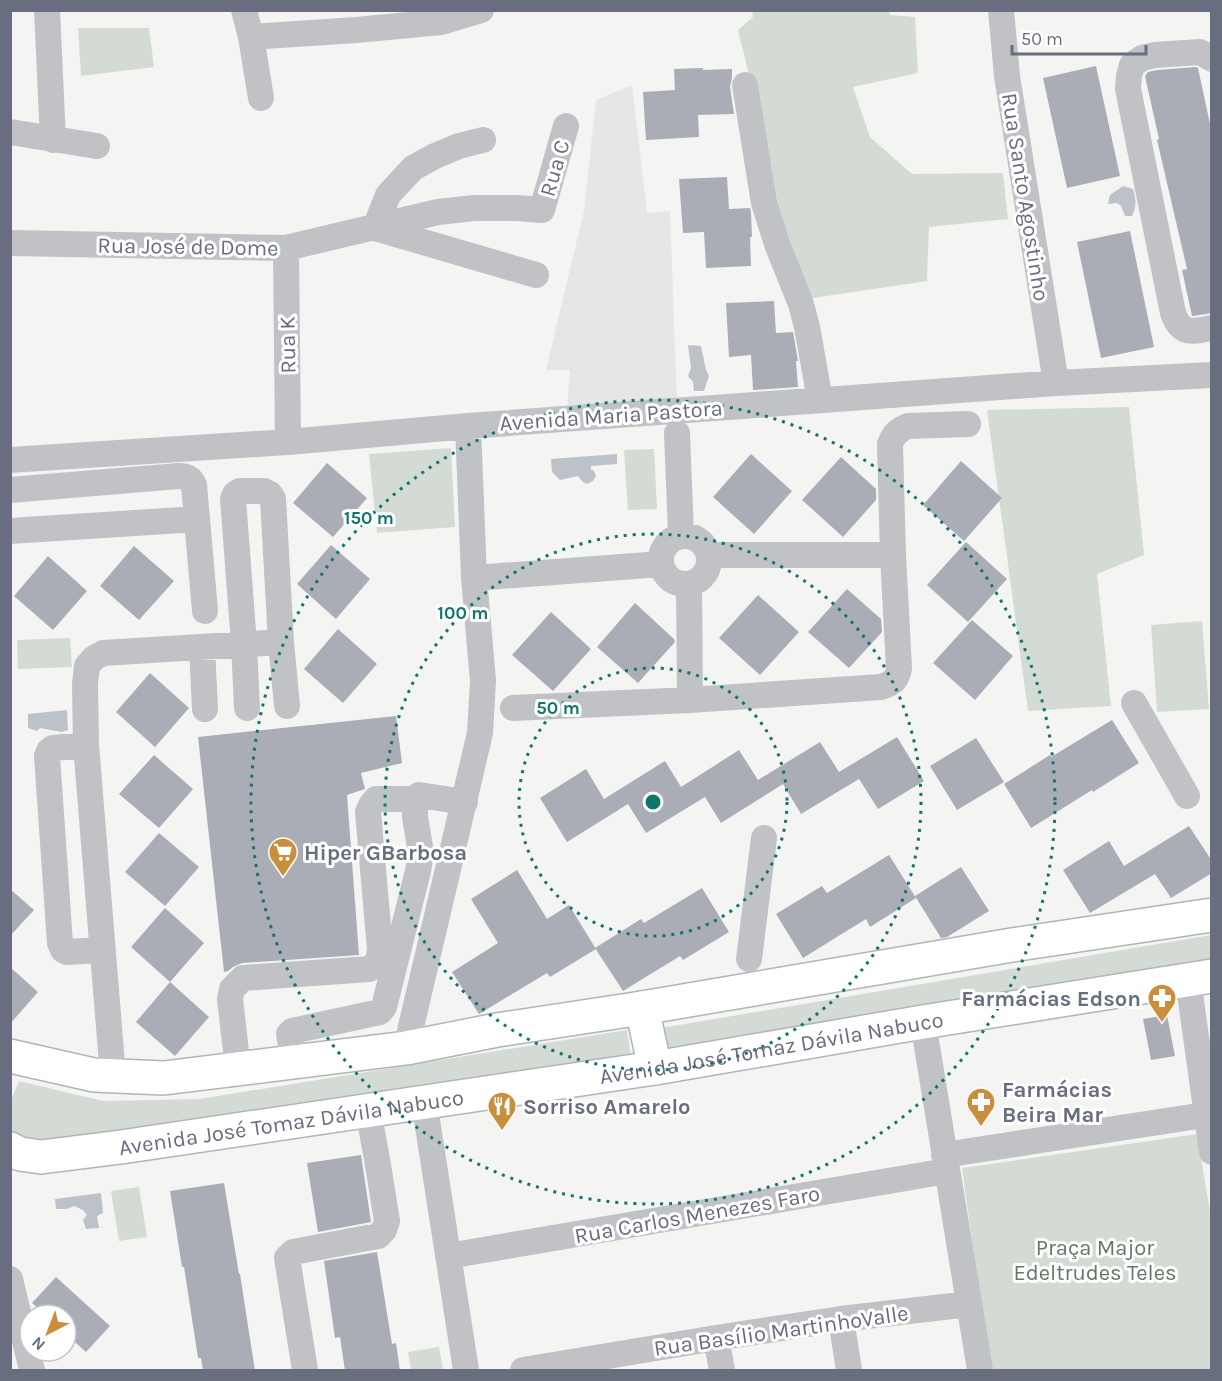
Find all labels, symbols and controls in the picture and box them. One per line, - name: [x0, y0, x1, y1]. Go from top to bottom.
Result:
- scale bar: [1012, 18, 1146, 56]
- text: 50 m: [1021, 28, 1063, 50]
- street label: Rua Santo Agostinho: [996, 91, 1054, 303]
- street label: Rua C: [535, 137, 575, 200]
- street label: Rua José de Dome: [97, 232, 279, 262]
- street label: Rua K: [275, 316, 301, 374]
- street label: Avenida Maria Pastora: [499, 395, 723, 437]
- text: 150 m: [344, 507, 394, 529]
- text: 100 m: [438, 602, 488, 624]
- text: 50 m: [536, 697, 580, 719]
- centre of rings: [643, 792, 663, 812]
- supermarket icon: Hiper GBarbosa: [267, 836, 299, 878]
- place label: Hiper GBarbosa: [304, 840, 467, 866]
- pharmacy icon: Farmácias Edson: [1146, 982, 1178, 1024]
- place label: Farmácias Edson: [961, 986, 1141, 1012]
- street label: Avenida José Tomaz Dávila Nabuco: [598, 1007, 945, 1090]
- place label: Farmácias Beira Mar: [1002, 1077, 1112, 1128]
- street label: Avenida José Tomaz Dávila Nabuco: [117, 1084, 465, 1161]
- pharmacy icon: Farmácias Beira Mar: [965, 1086, 997, 1128]
- restaurant icon: Sorriso Amarelo: [486, 1090, 518, 1132]
- place label: Sorriso Amarelo: [523, 1094, 691, 1120]
- street label: Rua Carlos Menezes Faro: [572, 1181, 822, 1249]
- park label: Praça Major Edeltrudes Teles: [1013, 1235, 1177, 1286]
- street label: Rua Basílio MartinhoValle: [652, 1300, 910, 1362]
- north arrow: [18, 1303, 78, 1363]
- text: N: [28, 1333, 49, 1355]

